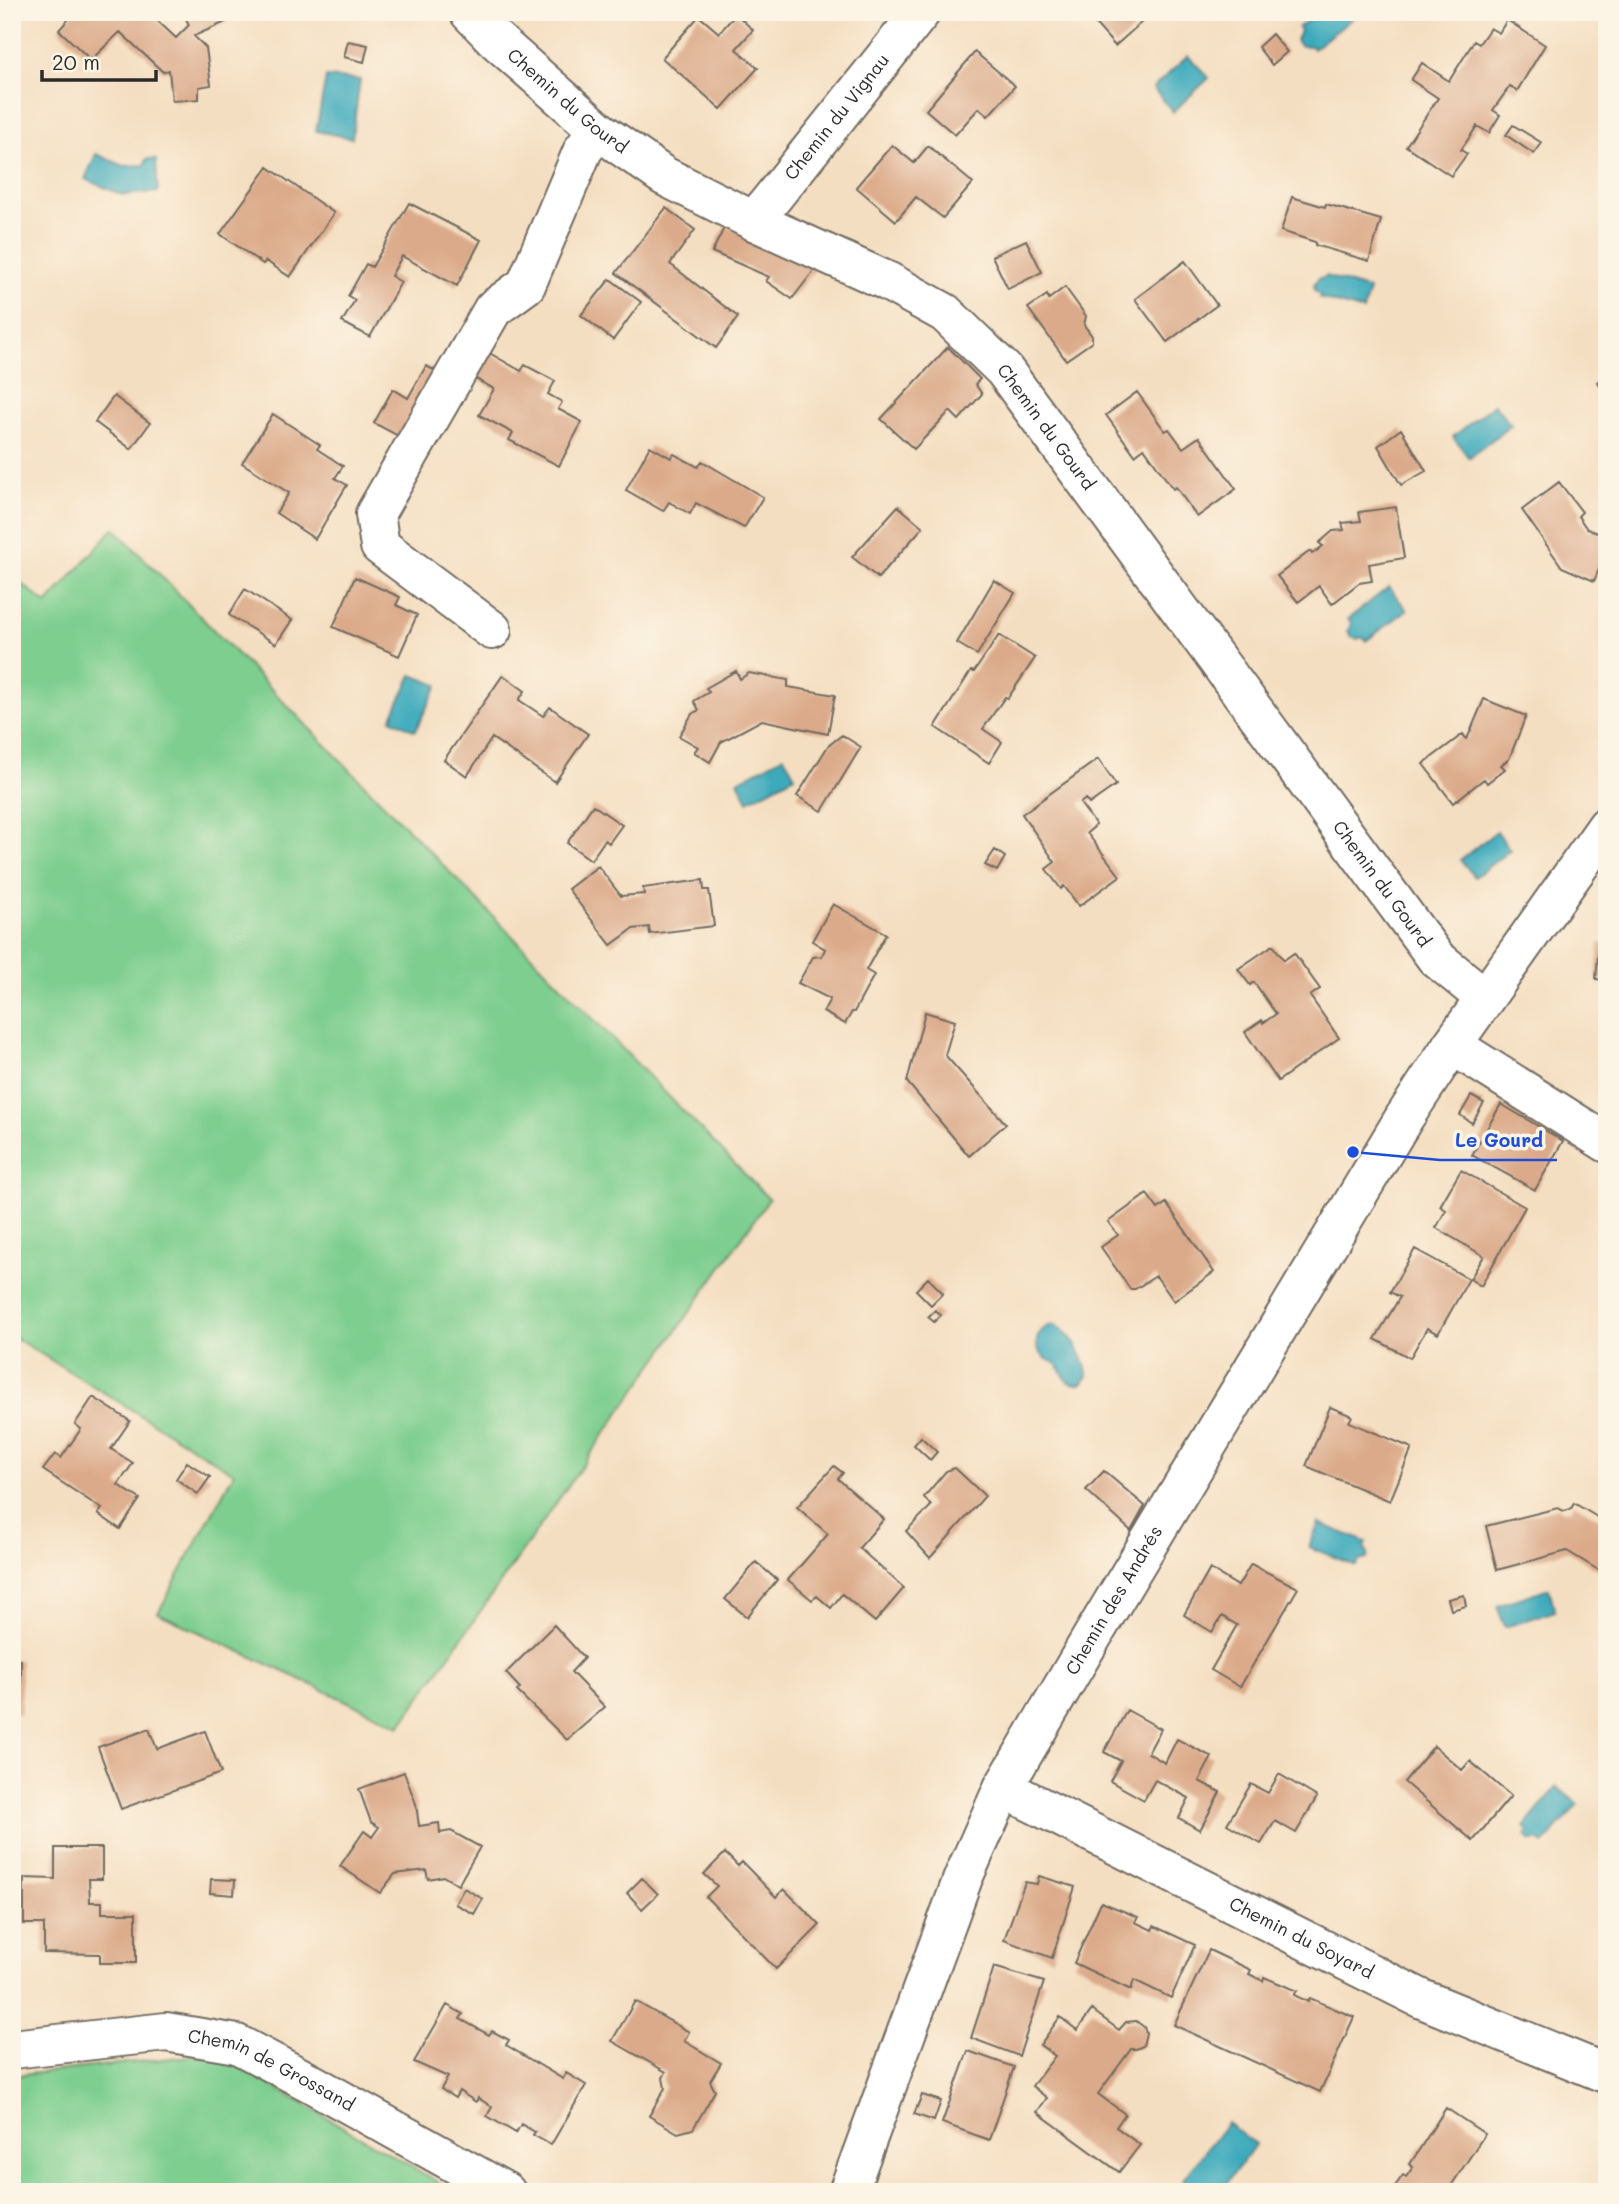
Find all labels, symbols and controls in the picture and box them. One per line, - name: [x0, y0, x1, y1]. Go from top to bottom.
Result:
- scale bar: [42, 38, 156, 82]
- street label: Chemin du Gourd: [503, 42, 633, 158]
- text: 20 m: [52, 48, 100, 75]
- street label: Chemin du Vignau: [778, 48, 894, 185]
- street label: Chemin du Gourd: [992, 358, 1101, 495]
- street label: Chemin du Gourd: [1328, 815, 1437, 951]
- callout: Le Gourd: [1440, 1120, 1557, 1160]
- text: Le Gourd: [1455, 1127, 1543, 1152]
- street label: Chemin des Andrés: [1059, 1521, 1167, 1679]
- street label: Chemin du Soyard: [1225, 1891, 1378, 1984]
- street label: Chemin de Grossand: [186, 2023, 359, 2116]

